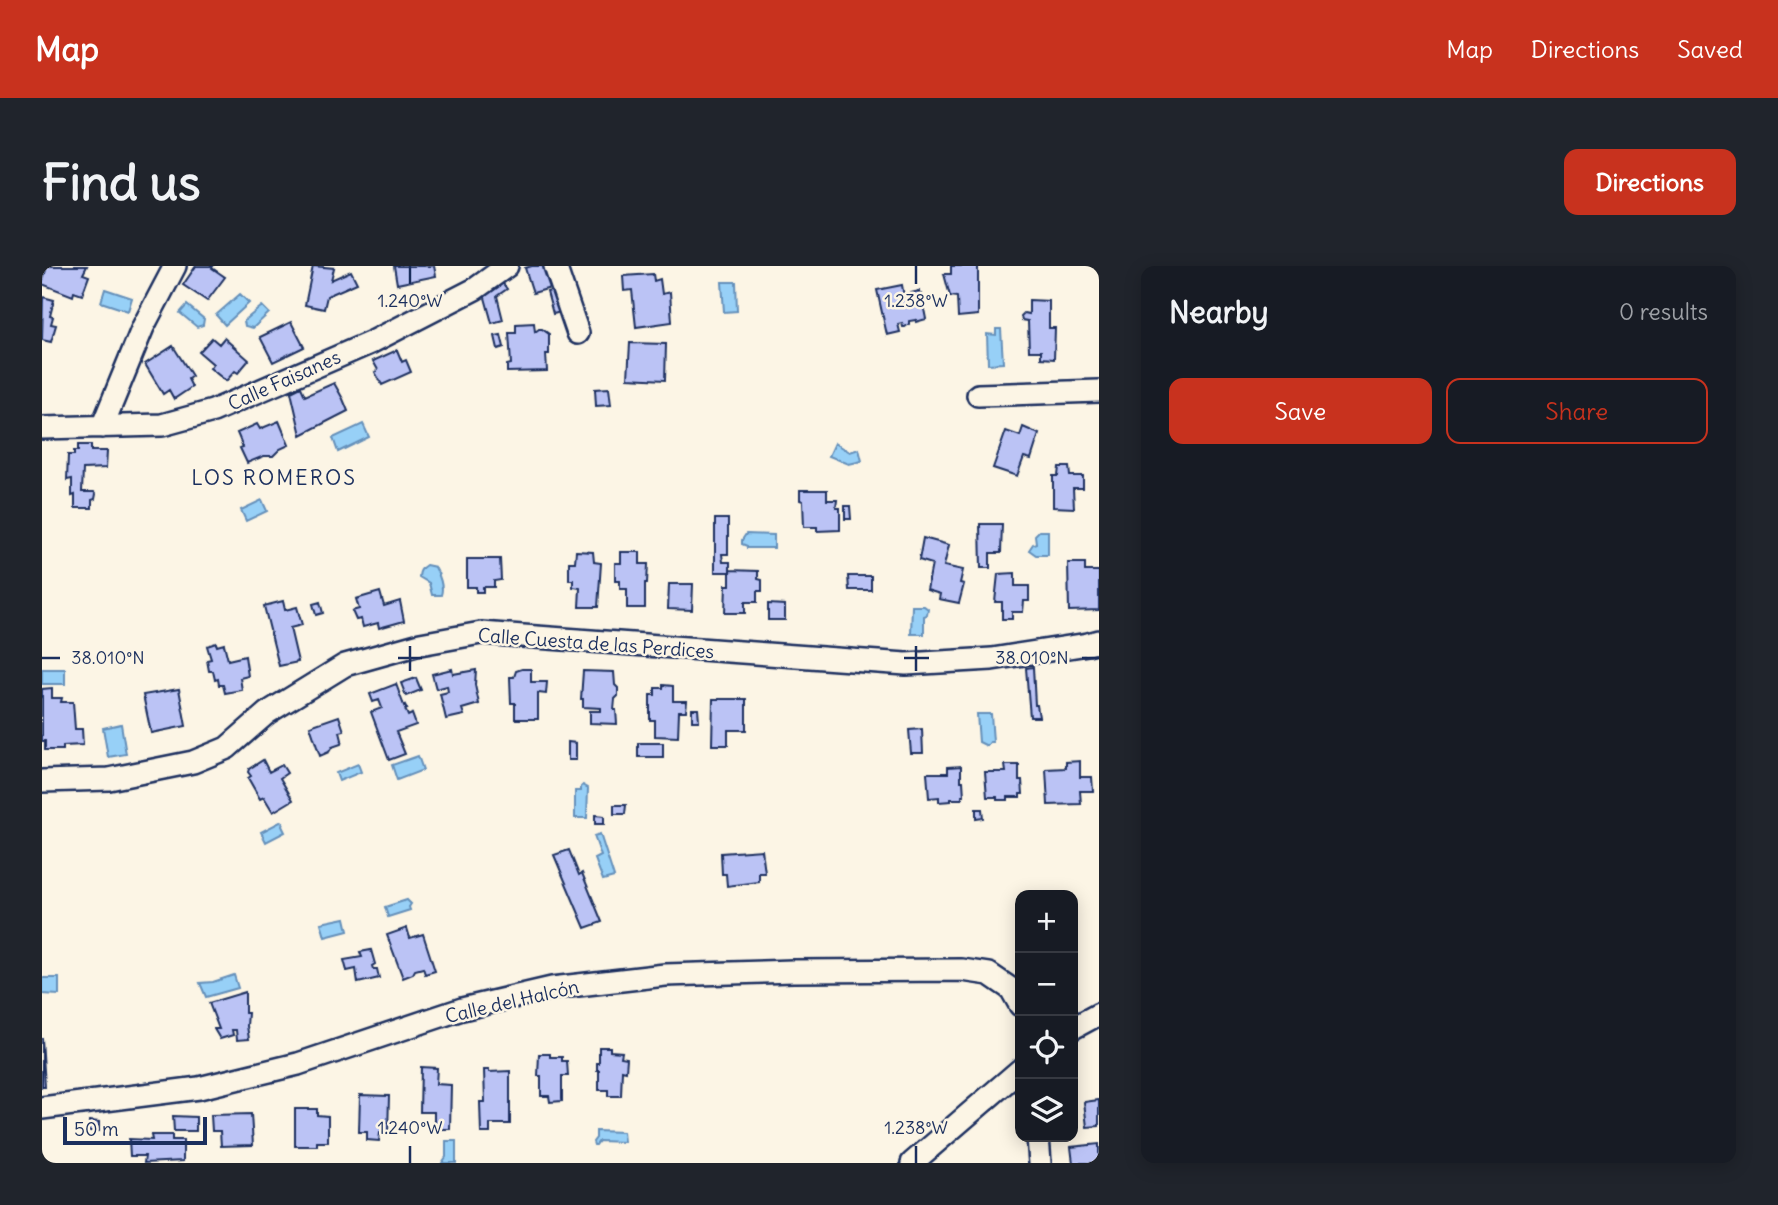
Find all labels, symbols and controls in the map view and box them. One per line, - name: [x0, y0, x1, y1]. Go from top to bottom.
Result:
- text: Map: [35, 28, 99, 70]
- text: Map: [1446, 34, 1493, 64]
- text: Directions: [1531, 34, 1639, 64]
- text: Saved: [1677, 34, 1743, 64]
- button: Directions: [1564, 149, 1736, 215]
- text: Find us: [42, 152, 200, 213]
- text: 1.240°W: [377, 289, 443, 312]
- text: 1.238°W: [884, 289, 948, 312]
- text: Nearby: [1169, 293, 1269, 331]
- text: 0 results: [1619, 297, 1708, 326]
- street label: Calle Faisanes: [224, 344, 344, 416]
- button: Save: [1169, 378, 1432, 444]
- button: Share: [1446, 378, 1708, 444]
- district label: LOS ROMEROS: [191, 464, 357, 491]
- street label: Calle Cuesta de las Perdices: [477, 623, 715, 663]
- text: 38.010°N: [71, 646, 145, 669]
- text: 38.010°N: [995, 646, 1069, 669]
- map controls: [1015, 890, 1078, 1142]
- button: +: [1015, 890, 1078, 953]
- button: −: [1015, 953, 1078, 1016]
- street label: Calle del Halcón: [443, 974, 581, 1028]
- button: locate: [1015, 1016, 1078, 1079]
- button: layers: [1015, 1079, 1078, 1142]
- scale bar: [63, 1114, 206, 1146]
- text: 1.240°W: [377, 1116, 443, 1139]
- text: 1.238°W: [884, 1116, 948, 1139]
- text: 50 m: [74, 1117, 119, 1141]

